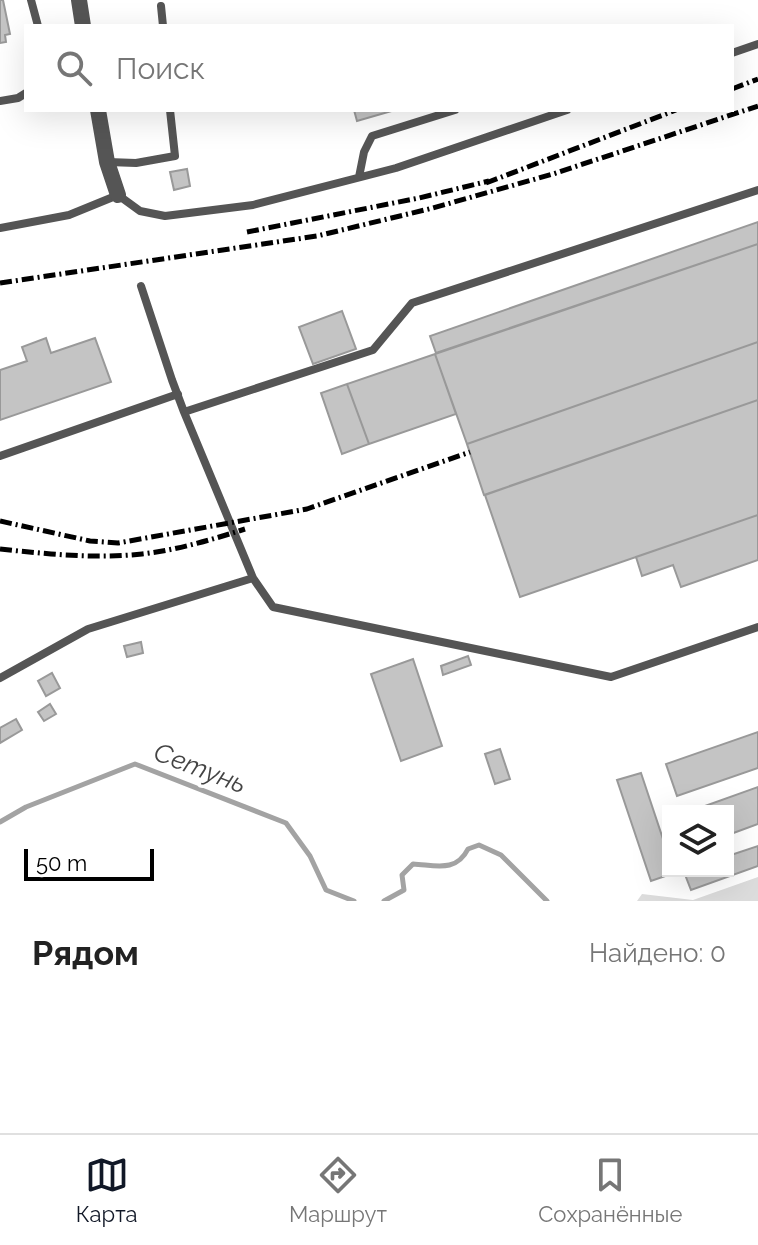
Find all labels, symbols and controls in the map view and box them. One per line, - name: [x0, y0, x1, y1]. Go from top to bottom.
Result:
- search box: [24, 24, 734, 112]
- icon: search: [52, 46, 96, 90]
- text: Поиск: [116, 51, 205, 86]
- water label: Сетунь: [150, 737, 250, 799]
- map controls: [662, 805, 734, 877]
- button: layers: [662, 805, 734, 877]
- scale bar: [24, 845, 154, 881]
- text: 50 m: [36, 850, 87, 876]
- text: Рядом: [32, 933, 139, 973]
- text: Найдено: 0: [589, 938, 726, 968]
- tab: Карта: [76, 1153, 138, 1227]
- tab: Маршрут: [289, 1153, 387, 1227]
- tab: Сохранённые: [538, 1153, 682, 1227]

